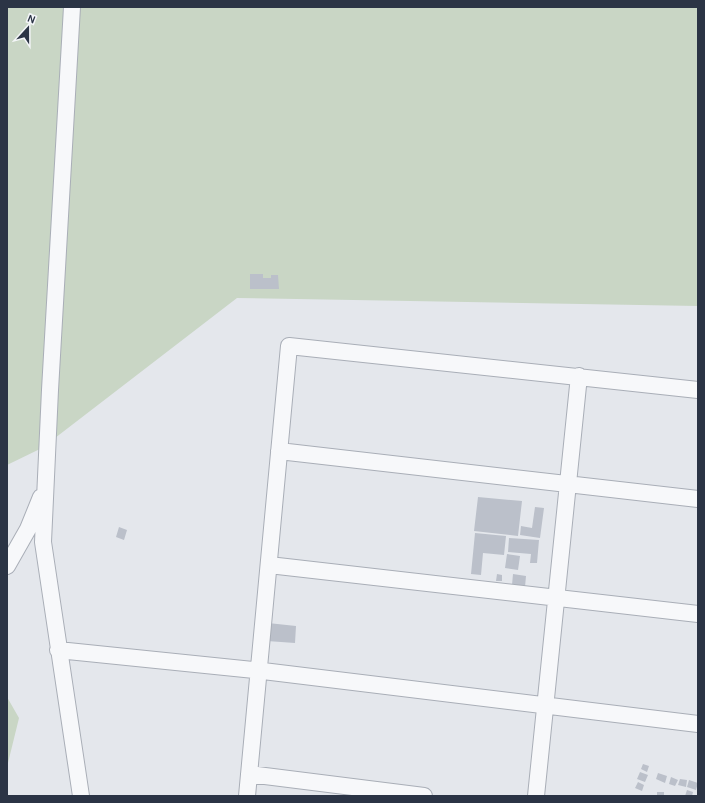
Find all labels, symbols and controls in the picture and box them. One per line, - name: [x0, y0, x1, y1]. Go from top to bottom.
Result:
- north arrow: [8, 8, 48, 48]
- text: N: [25, 12, 37, 27]

